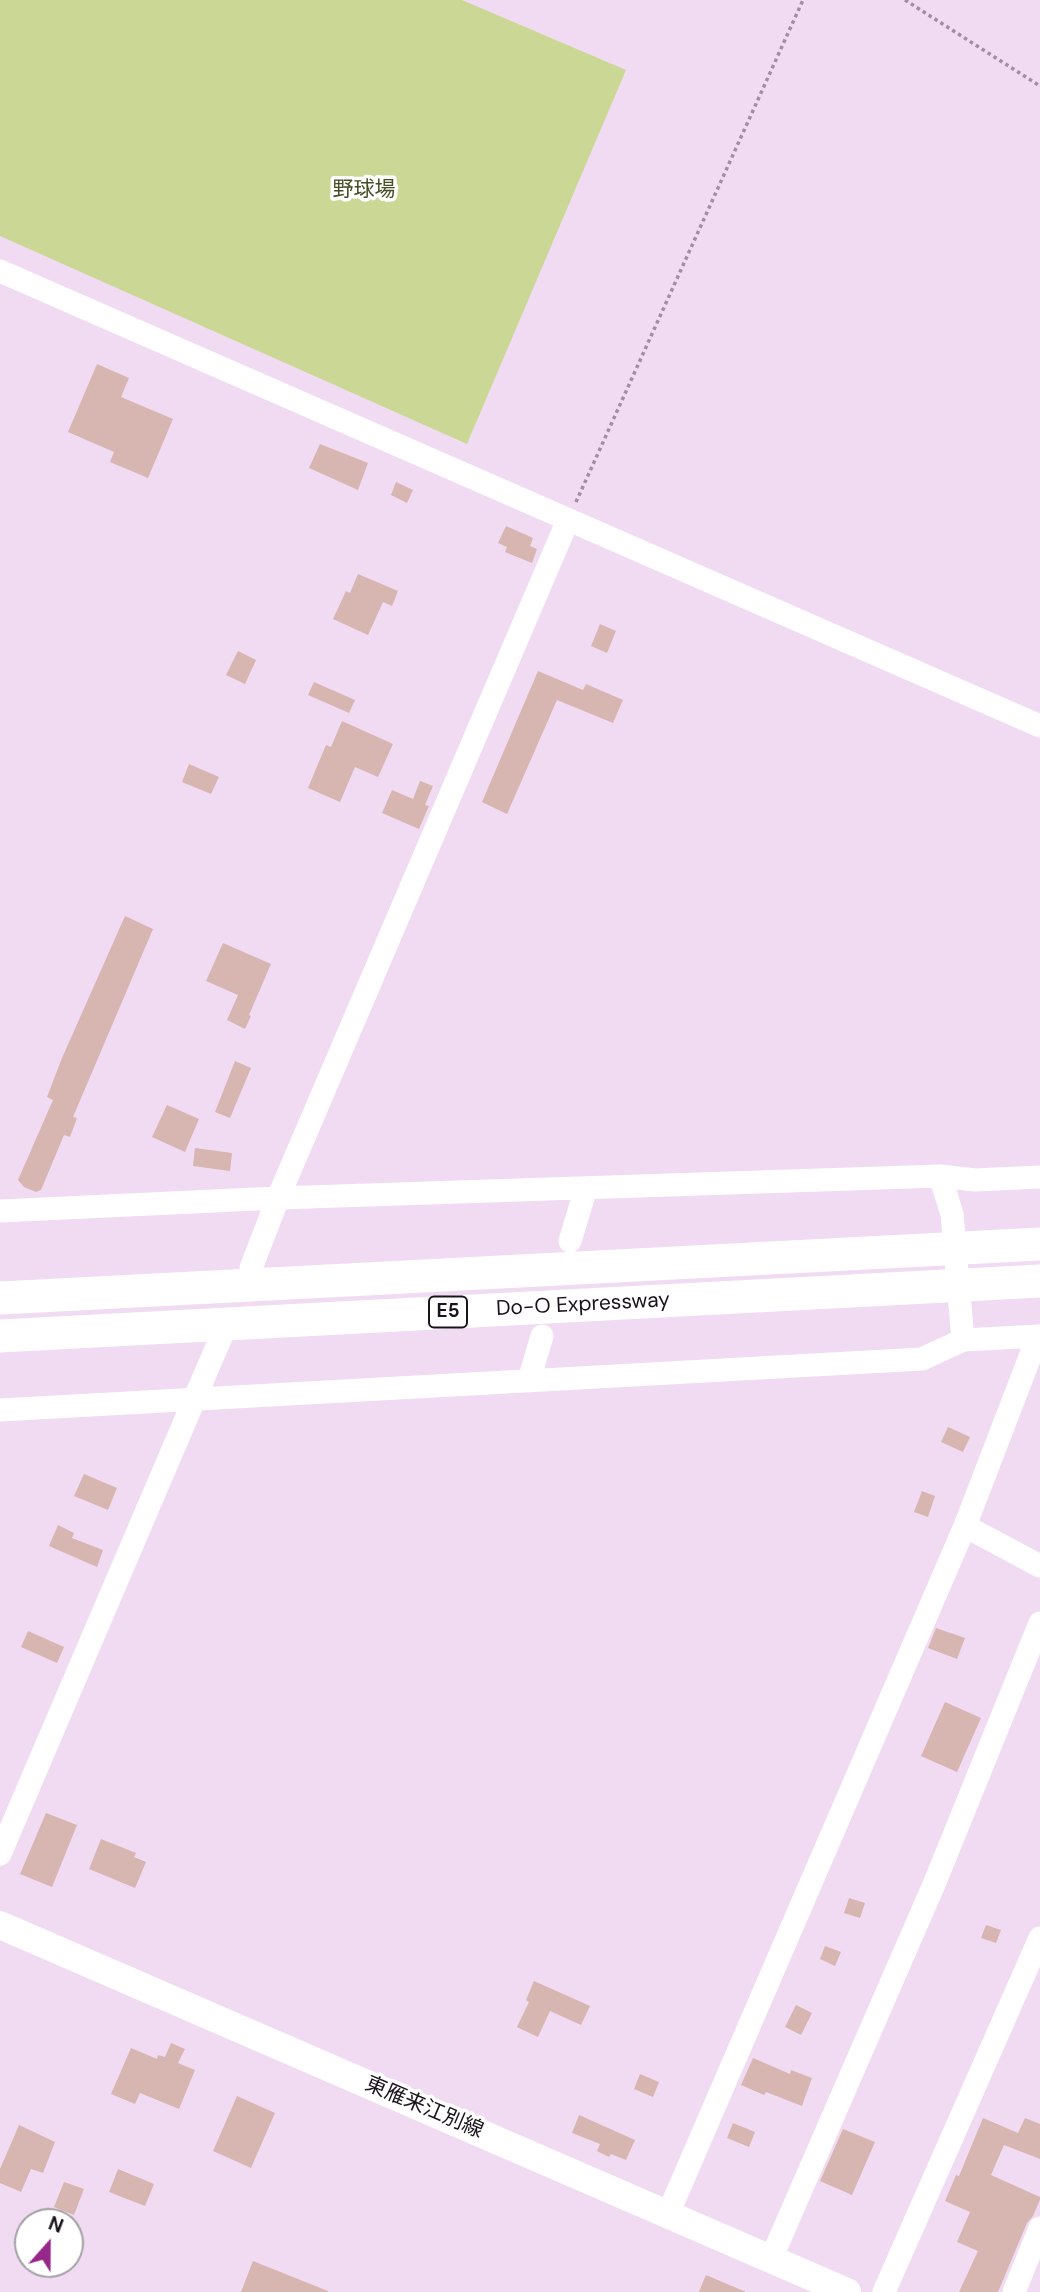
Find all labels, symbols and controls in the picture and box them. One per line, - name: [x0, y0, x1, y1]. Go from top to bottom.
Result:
- park label: 野球場: [333, 177, 395, 203]
- street label: Do-O Expressway: [495, 1288, 671, 1322]
- road number: E5: [429, 1296, 467, 1328]
- street label: 東雁来江別線: [361, 2072, 487, 2144]
- north arrow: [14, 2208, 84, 2278]
- text: N: [45, 2211, 67, 2239]

